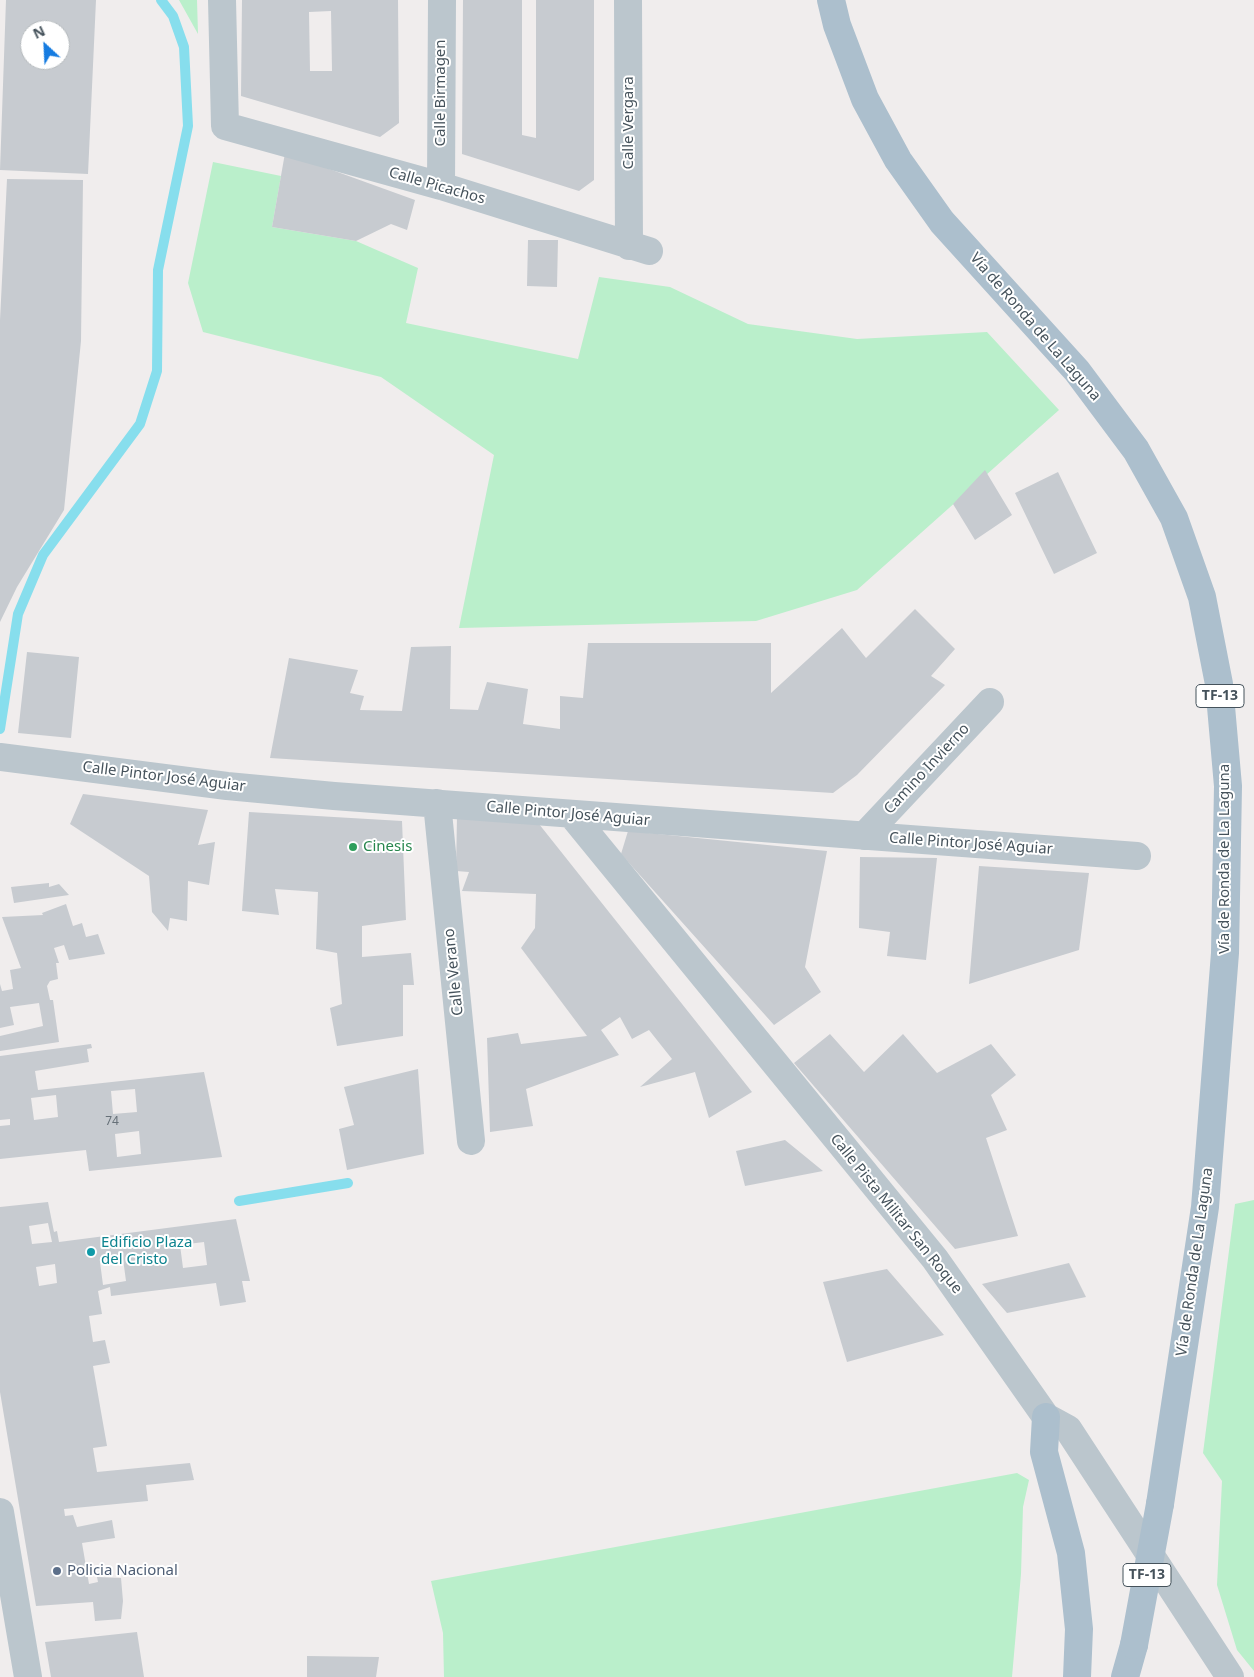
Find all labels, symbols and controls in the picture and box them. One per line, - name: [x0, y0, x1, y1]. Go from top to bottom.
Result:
- north arrow: [20, 20, 70, 70]
- text: N: [30, 21, 48, 43]
- street label: Calle Birmagen: [432, 39, 450, 147]
- street label: Calle Vergara: [620, 76, 638, 170]
- street label: Calle Picachos: [387, 164, 487, 208]
- street label: Vía de Ronda de La Laguna: [966, 249, 1104, 405]
- road number: TF-13: [1196, 684, 1244, 708]
- street label: Camino Invierno: [881, 720, 973, 818]
- street label: Calle Pintor José Aguiar: [81, 758, 247, 796]
- street label: Vía de Ronda de La Laguna: [1216, 764, 1234, 954]
- street label: Calle Pintor José Aguiar: [485, 798, 651, 830]
- street label: Calle Pintor José Aguiar: [889, 829, 1053, 859]
- place label: Cinesis: [363, 838, 412, 856]
- marker: Cinesis: [347, 841, 359, 853]
- street label: Calle Verano: [440, 927, 468, 1017]
- house number: 74: [105, 1115, 119, 1129]
- street label: Calle Pista Militar San Roque: [826, 1131, 966, 1297]
- street label: Vía de Ronda de La Laguna: [1173, 1167, 1217, 1357]
- place label: Edificio Plaza del Cristo: [101, 1234, 192, 1269]
- marker: Edificio Plaza del Cristo: [85, 1246, 97, 1258]
- place label: Policia Nacional: [67, 1562, 178, 1580]
- road number: TF-13: [1123, 1564, 1171, 1586]
- marker: Policia Nacional: [51, 1565, 63, 1577]

